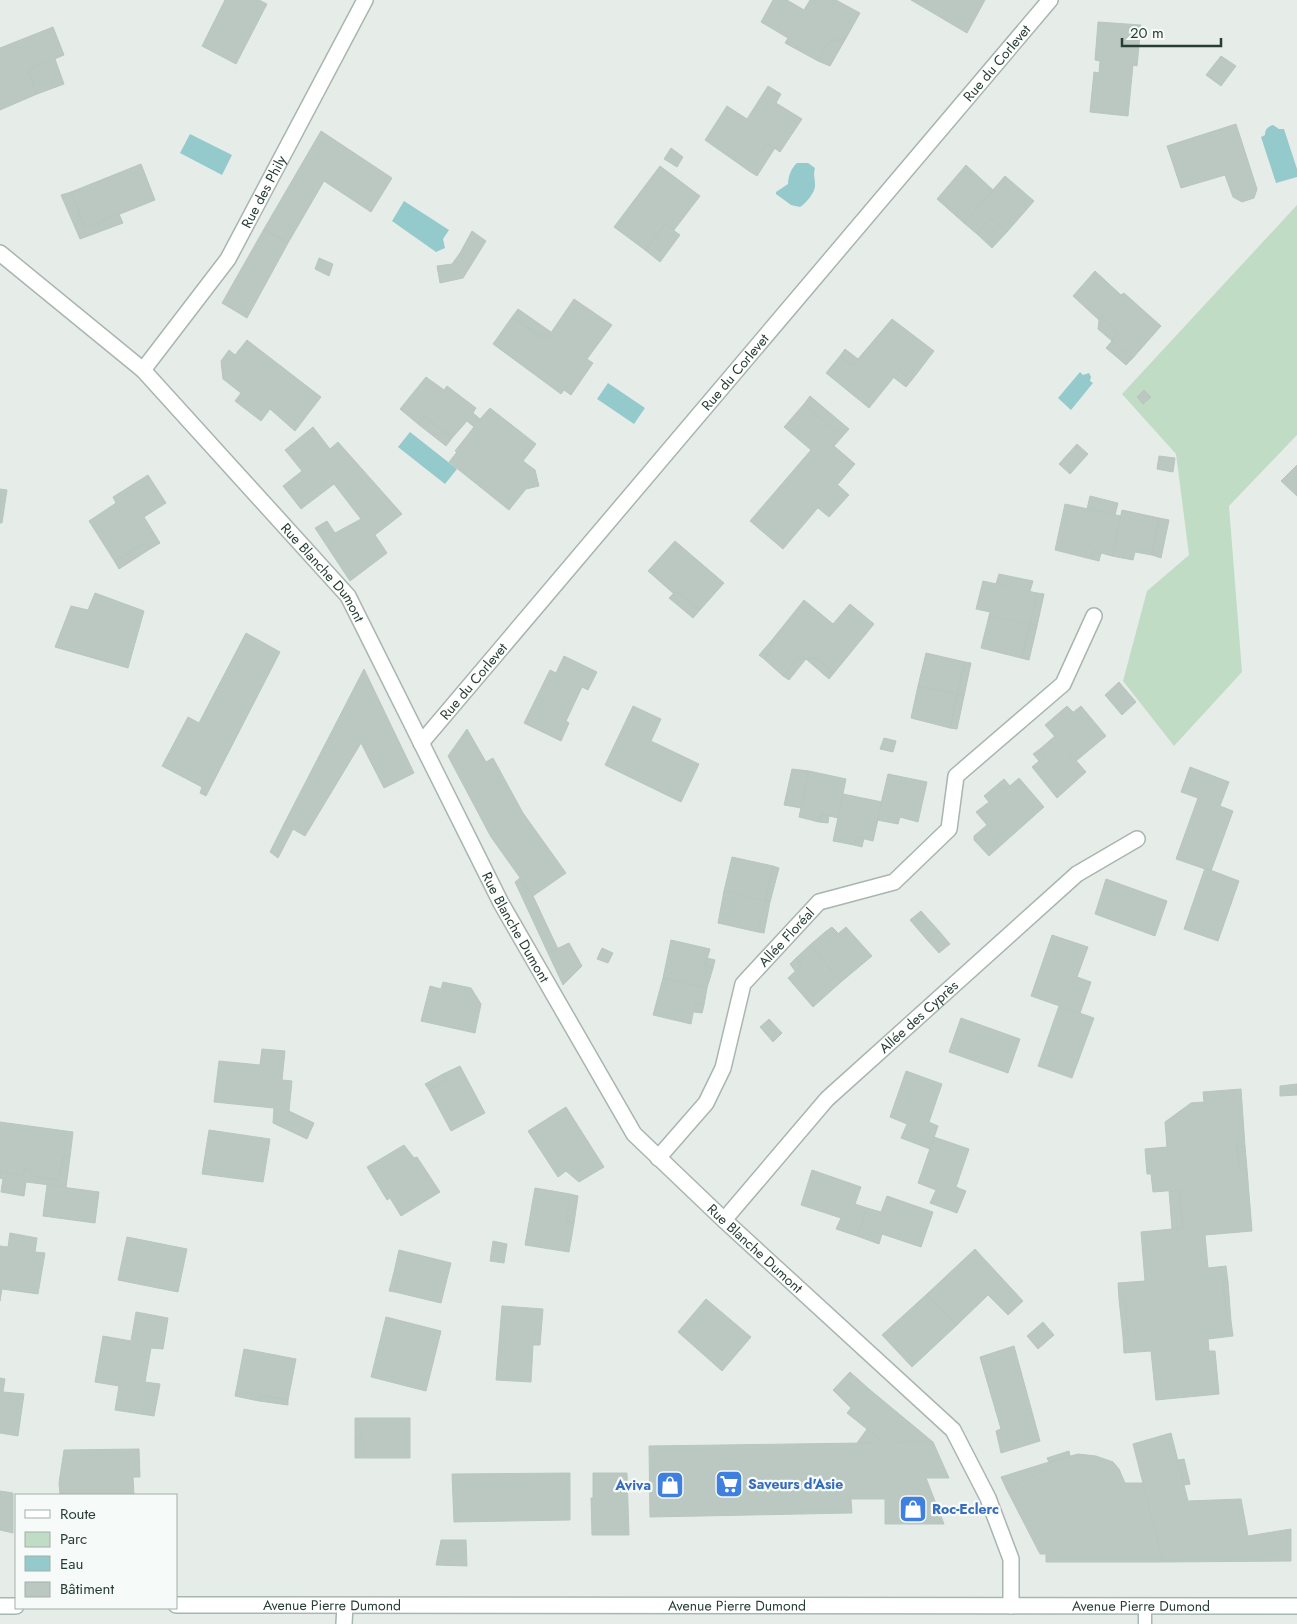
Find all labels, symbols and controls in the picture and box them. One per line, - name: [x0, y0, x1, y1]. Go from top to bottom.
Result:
- scale bar: [1122, 15, 1221, 47]
- street label: Rue du Corlevet: [958, 20, 1035, 106]
- text: 20 m: [1130, 22, 1164, 44]
- street label: Rue des Phily: [236, 151, 292, 232]
- street label: Rue du Corlevet: [697, 329, 774, 415]
- street label: Rue Blanche Dumont: [276, 518, 370, 626]
- street label: Rue du Corlevet: [435, 638, 512, 724]
- street label: Rue Blanche Dumont: [477, 868, 555, 986]
- street label: Allée Floréal: [754, 903, 819, 971]
- street label: Allée des Cyprès: [874, 975, 963, 1058]
- street label: Rue Blanche Dumont: [703, 1199, 808, 1298]
- supermarket icon: Saveurs d'Asie: [714, 1469, 744, 1499]
- shop icon: Aviva: [655, 1470, 685, 1500]
- place label: Saveurs d'Asie: [748, 1474, 843, 1494]
- place label: Aviva: [614, 1475, 651, 1495]
- legend: [15, 1494, 178, 1609]
- shop icon: Roc-Eclerc: [898, 1494, 928, 1524]
- place label: Roc-Eclerc: [932, 1499, 999, 1519]
- text: Route: [60, 1503, 96, 1525]
- text: Parc: [60, 1528, 87, 1550]
- text: Eau: [60, 1553, 83, 1575]
- text: Bâtiment: [60, 1578, 114, 1600]
- street label: Avenue Pierre Dumond: [263, 1595, 401, 1615]
- street label: Avenue Pierre Dumond: [668, 1595, 806, 1616]
- street label: Avenue Pierre Dumond: [1072, 1596, 1210, 1616]

